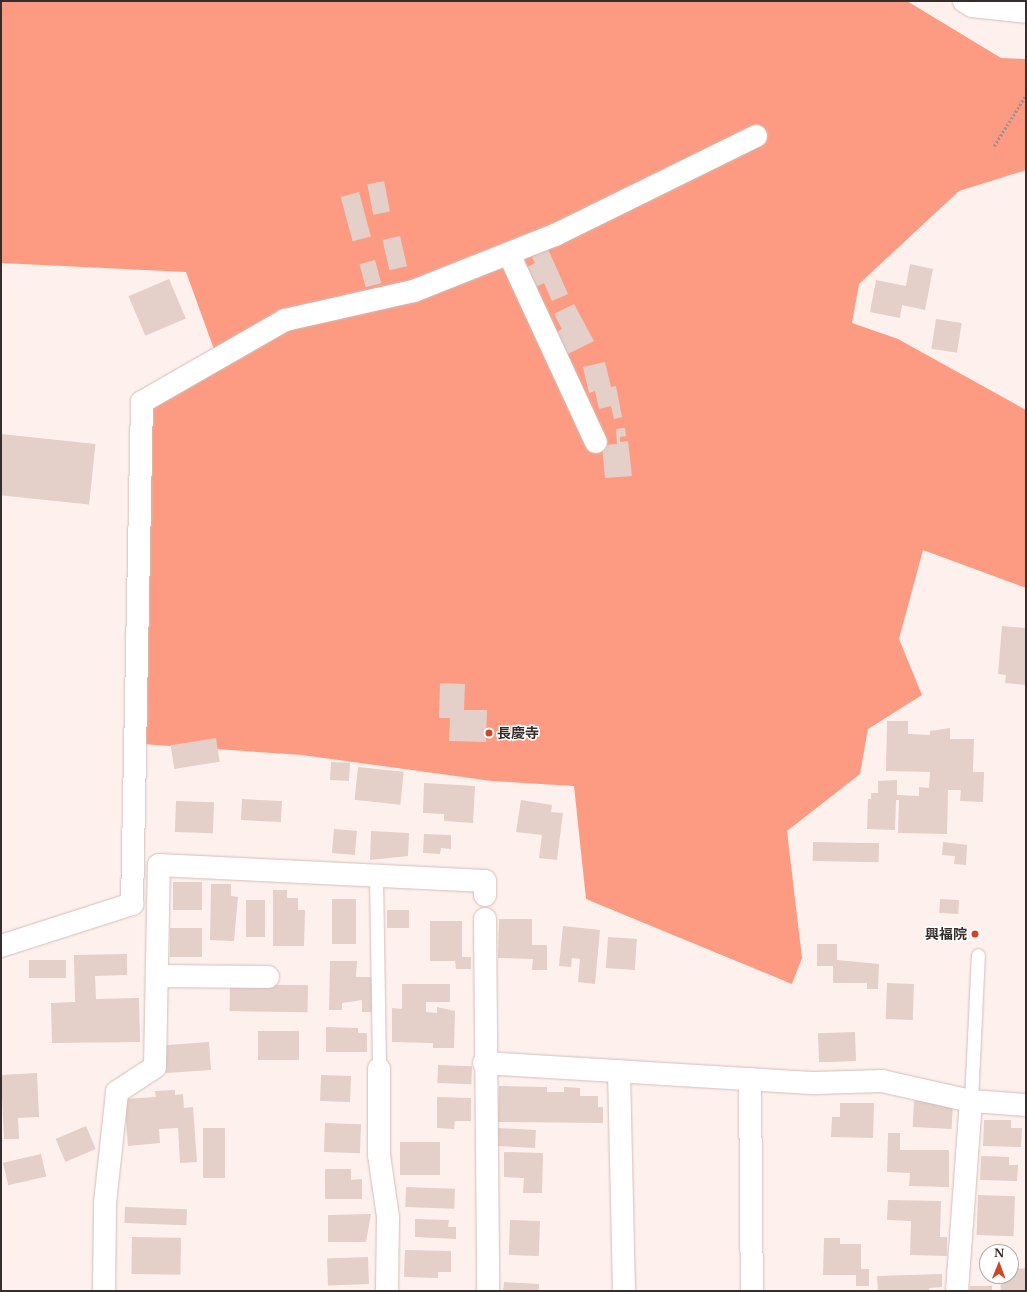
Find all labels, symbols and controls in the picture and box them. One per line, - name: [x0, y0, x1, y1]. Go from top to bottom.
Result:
- place label: 長慶寺: [497, 725, 539, 741]
- marker: 長慶寺: [484, 728, 494, 738]
- place label: 興福院: [925, 926, 967, 942]
- marker: 興福院: [970, 929, 980, 939]
- north arrow: [979, 1244, 1019, 1284]
- text: N: [994, 1246, 1004, 1260]

